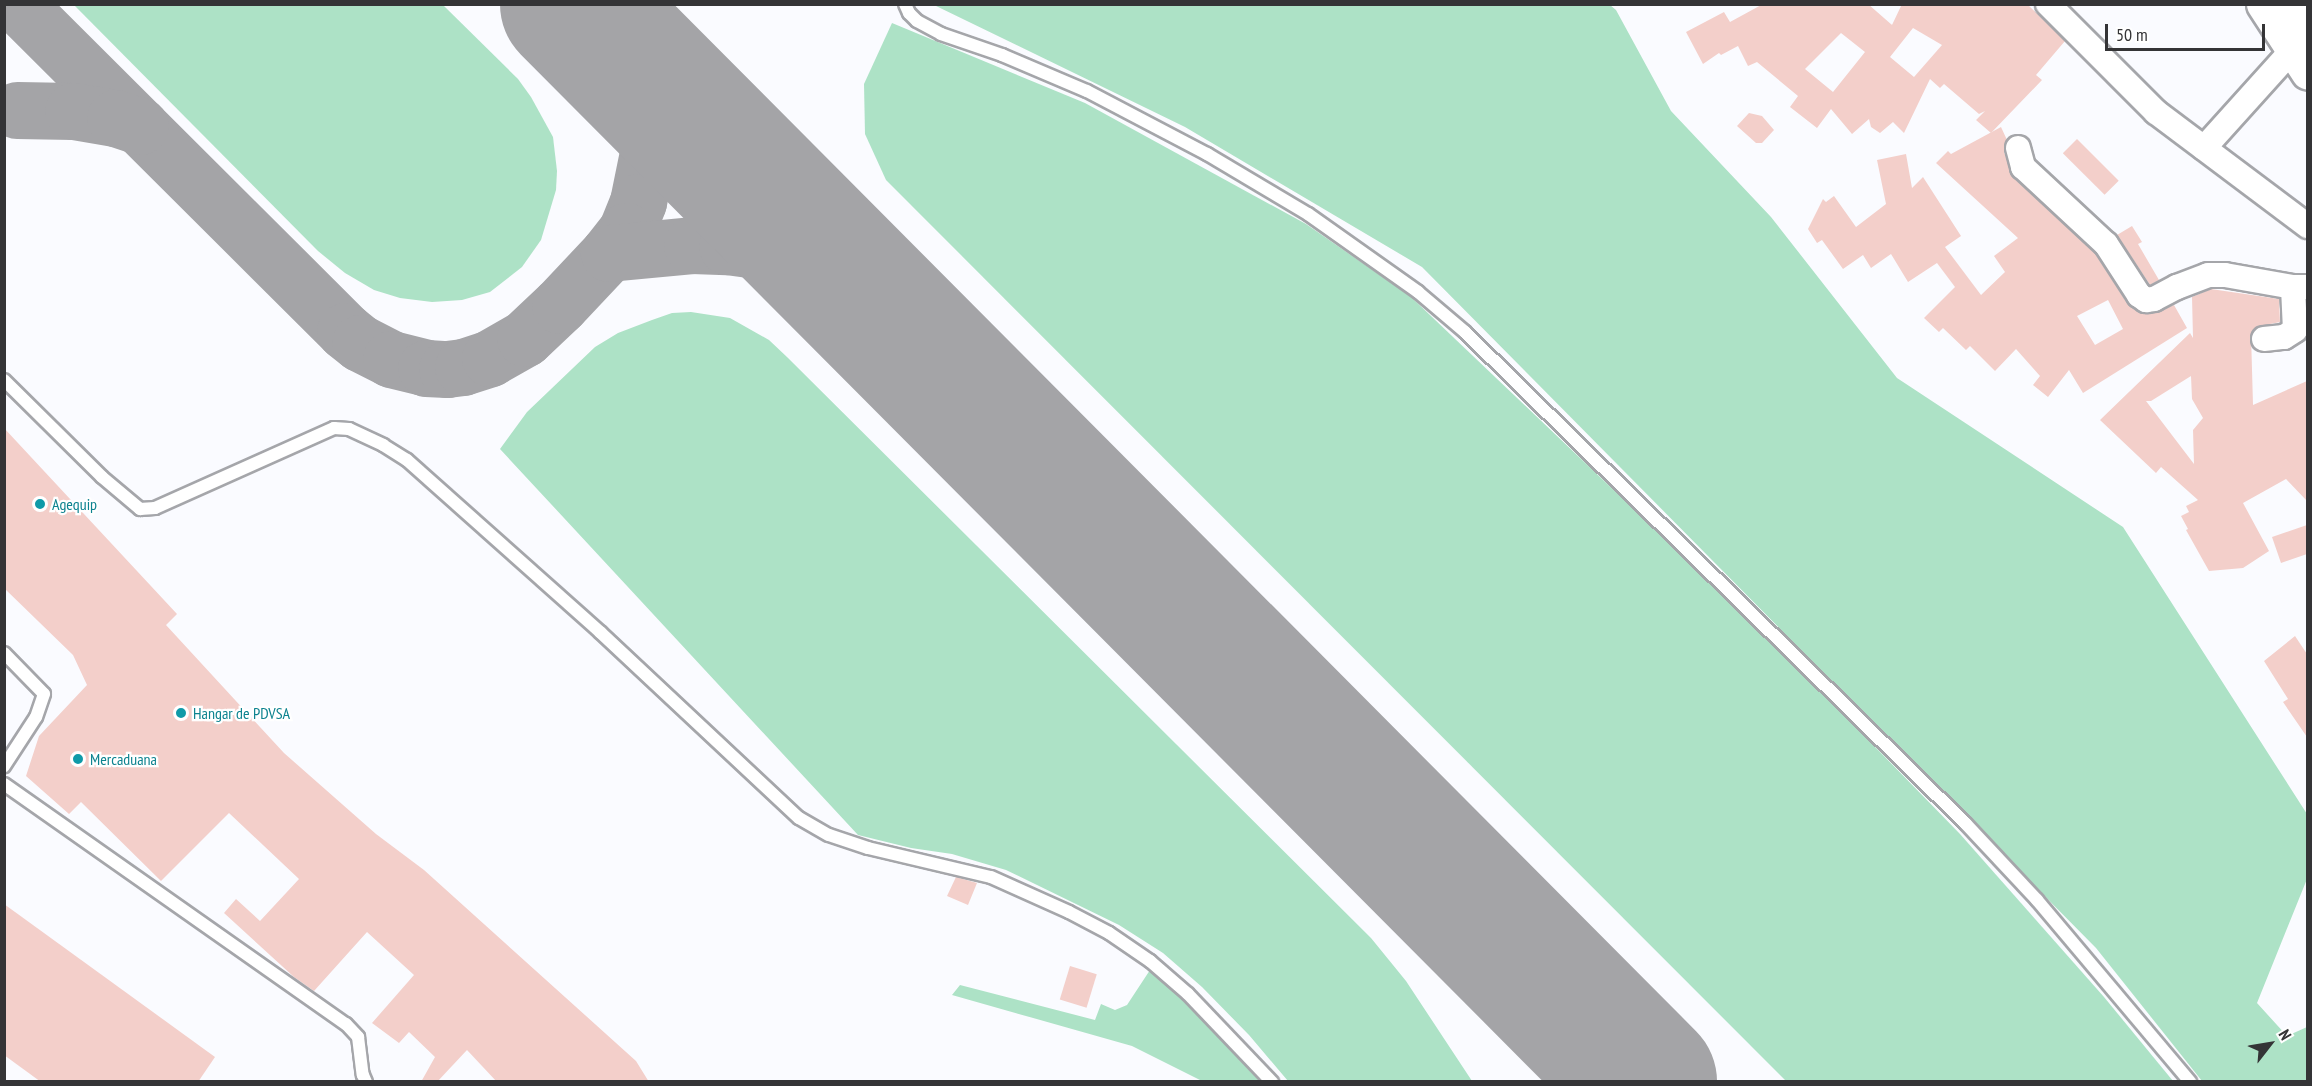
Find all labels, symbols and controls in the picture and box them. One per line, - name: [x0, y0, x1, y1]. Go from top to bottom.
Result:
- scale bar: [2108, 12, 2268, 50]
- text: 50 m: [2116, 23, 2148, 46]
- place label: Agequip: [52, 494, 97, 514]
- marker: Agequip: [33, 497, 47, 511]
- place label: Hangar de PDVSA: [193, 703, 290, 723]
- marker: Hangar de PDVSA: [174, 706, 188, 720]
- place label: Mercaduana: [90, 749, 157, 769]
- marker: Mercaduana: [71, 752, 85, 766]
- north arrow: [2240, 1014, 2300, 1074]
- text: N: [2275, 1026, 2296, 1044]

